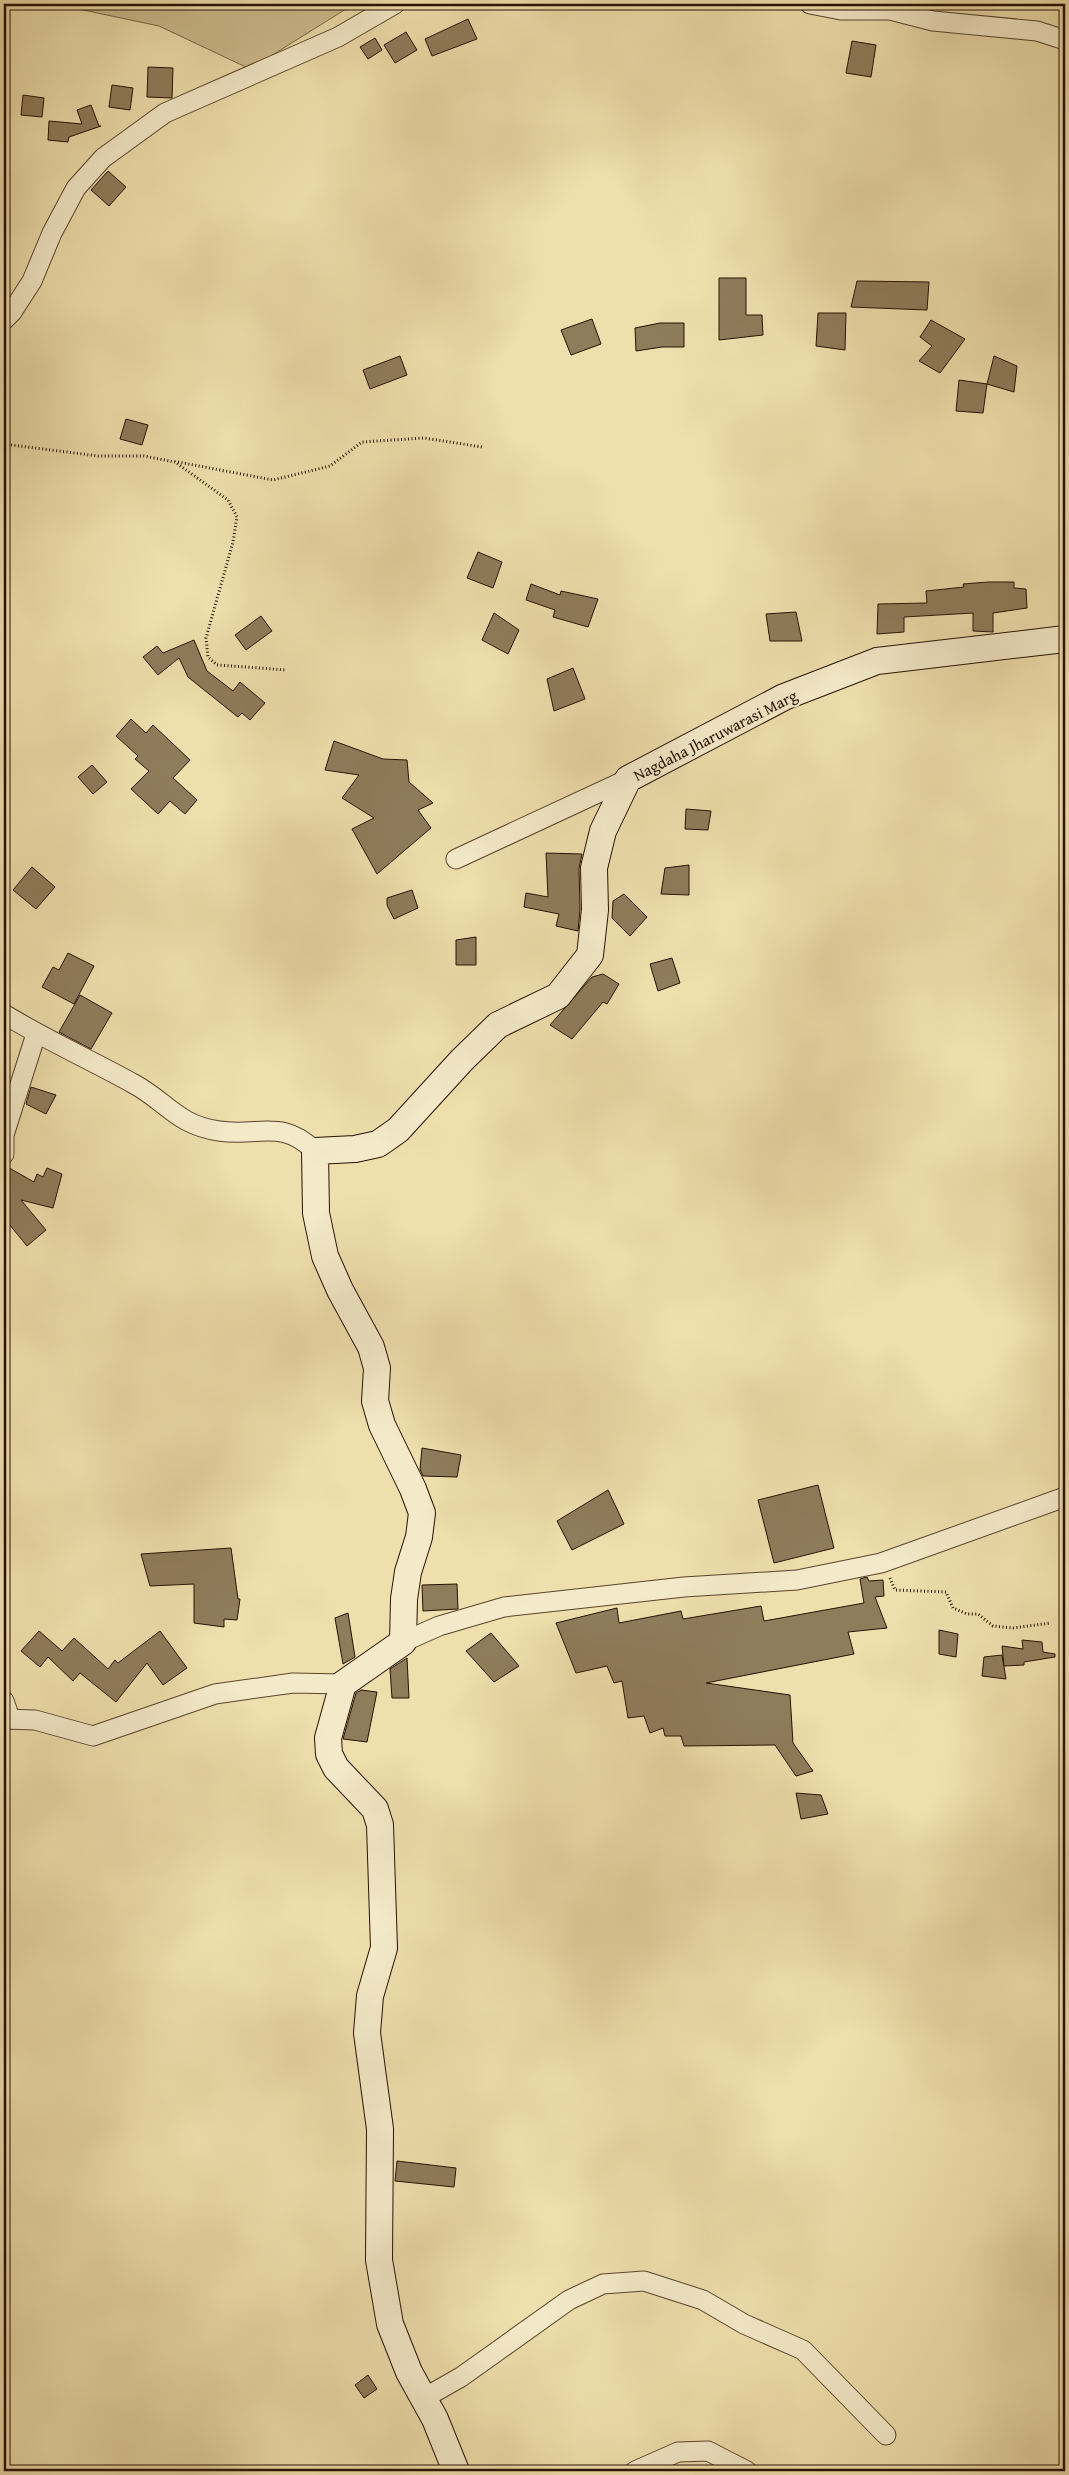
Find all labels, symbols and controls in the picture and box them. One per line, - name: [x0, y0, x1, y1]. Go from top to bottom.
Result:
- street label: Nagdaha Jharuwarasi Marg: [629, 683, 801, 787]

